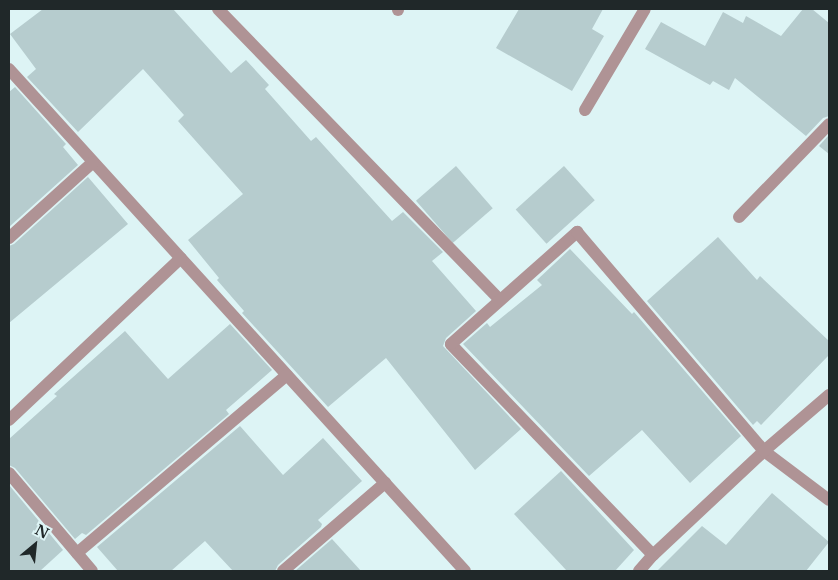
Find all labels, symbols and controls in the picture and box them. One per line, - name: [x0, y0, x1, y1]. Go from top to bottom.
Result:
- north arrow: [10, 520, 60, 570]
- text: N: [32, 521, 52, 543]

